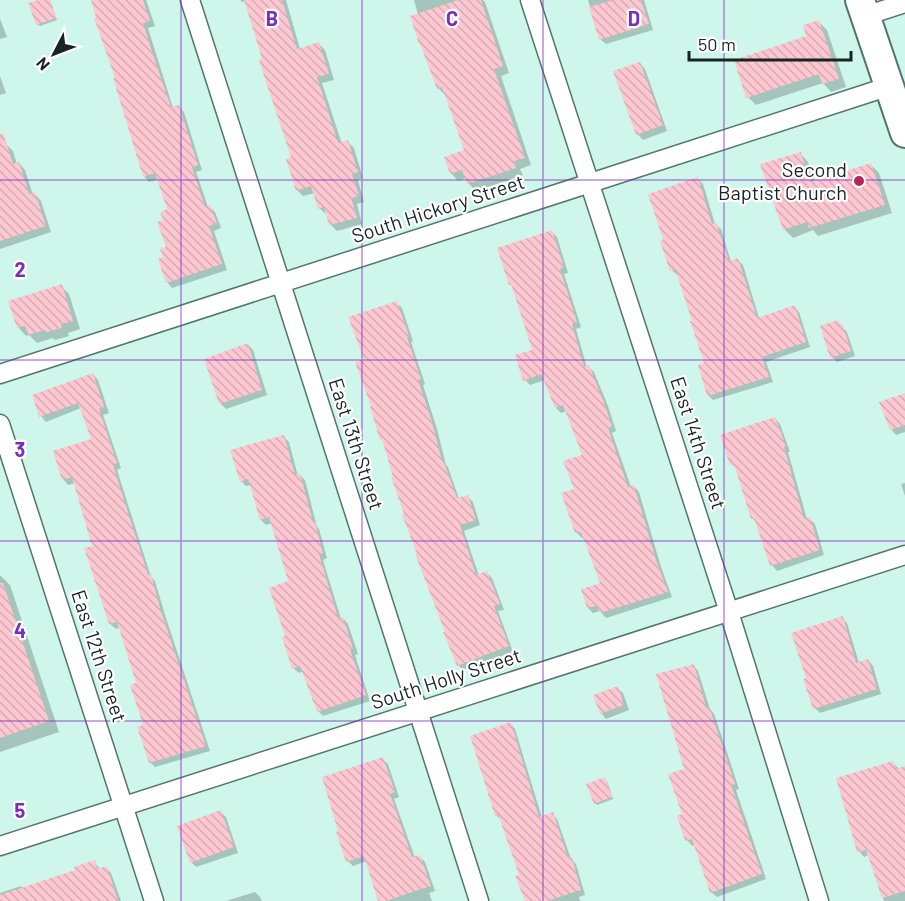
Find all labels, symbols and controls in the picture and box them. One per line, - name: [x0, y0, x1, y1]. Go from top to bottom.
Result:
- text: B: [266, 6, 278, 30]
- text: C: [446, 6, 458, 30]
- text: D: [628, 6, 640, 30]
- north arrow: [24, 24, 84, 84]
- scale bar: [689, 24, 851, 62]
- text: 50 m: [698, 33, 736, 55]
- text: N: [32, 54, 53, 75]
- place label: Second Baptist Church: [718, 157, 847, 204]
- street label: South Hickory Street: [348, 169, 527, 247]
- marker: Second Baptist Church: [852, 174, 866, 188]
- text: 2: [14, 257, 26, 281]
- street label: East 14th Street: [666, 373, 732, 512]
- street label: East 13th Street: [324, 375, 390, 513]
- text: 3: [15, 437, 25, 461]
- street label: East 12th Street: [67, 587, 133, 725]
- text: 4: [14, 618, 26, 642]
- street label: South Holly Street: [368, 642, 524, 714]
- text: 5: [15, 798, 26, 822]

